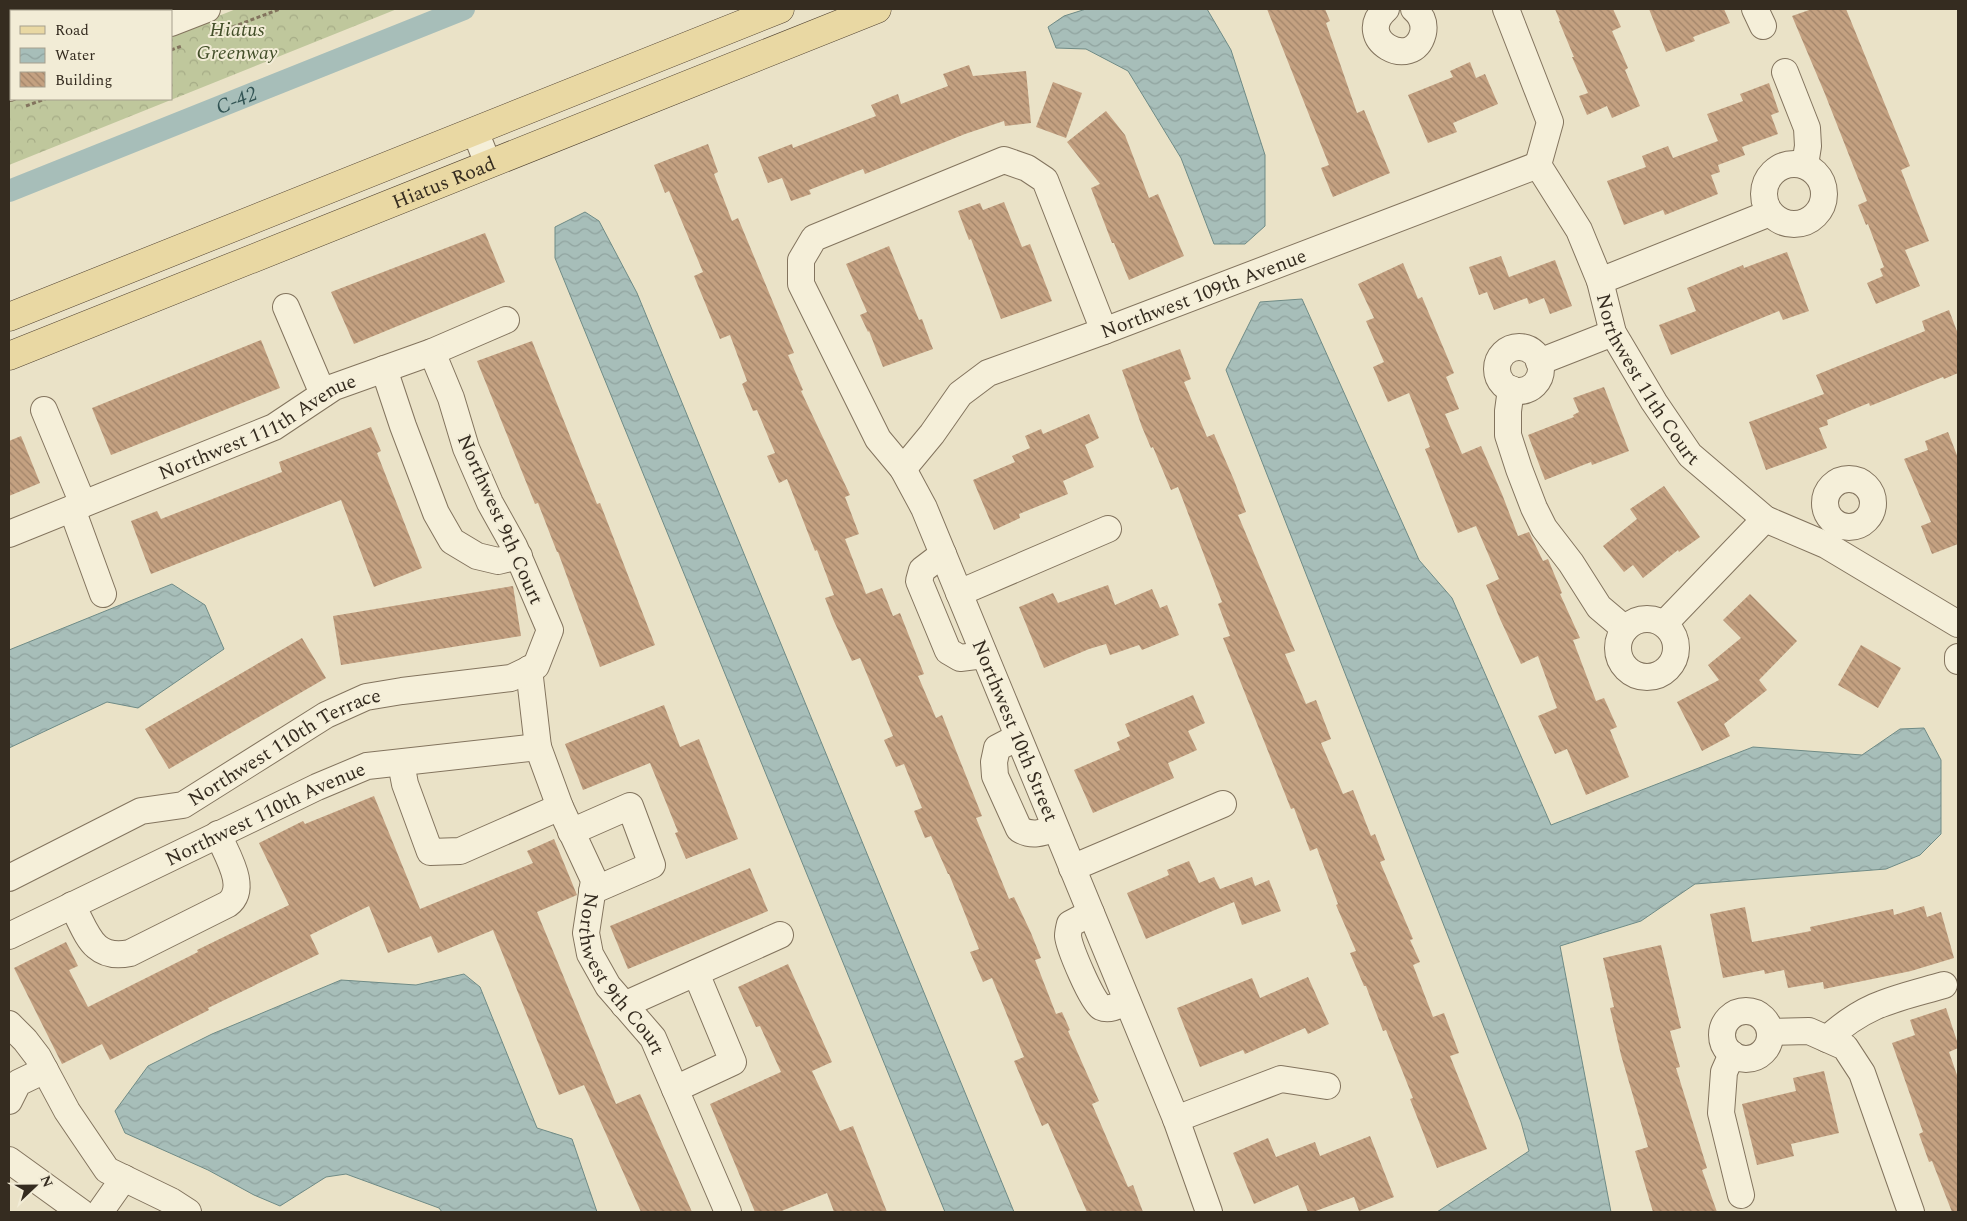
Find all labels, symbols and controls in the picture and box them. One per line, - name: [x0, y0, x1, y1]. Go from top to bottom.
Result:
- legend: [10, 10, 172, 100]
- park label: Hiatus Greenway: [197, 15, 277, 68]
- text: Road: [55, 19, 89, 42]
- text: Water: [55, 44, 95, 67]
- text: Building: [55, 69, 112, 92]
- water label: C-42: [211, 78, 262, 124]
- street label: Hiatus Road: [388, 149, 500, 217]
- street label: Northwest 109th Avenue: [1096, 241, 1311, 347]
- street label: Northwest 11th Court: [1588, 290, 1706, 473]
- street label: Northwest 111th Avenue: [154, 366, 360, 488]
- street label: Northwest 9th Court: [449, 429, 551, 609]
- street label: Northwest 10th Street: [964, 635, 1066, 827]
- street label: Northwest 110th Terrace: [182, 681, 383, 814]
- street label: Northwest 110th Avenue: [160, 754, 370, 874]
- street label: Northwest 9th Court: [570, 891, 672, 1060]
- north arrow: [10, 1161, 60, 1211]
- text: N: [35, 1172, 58, 1191]

